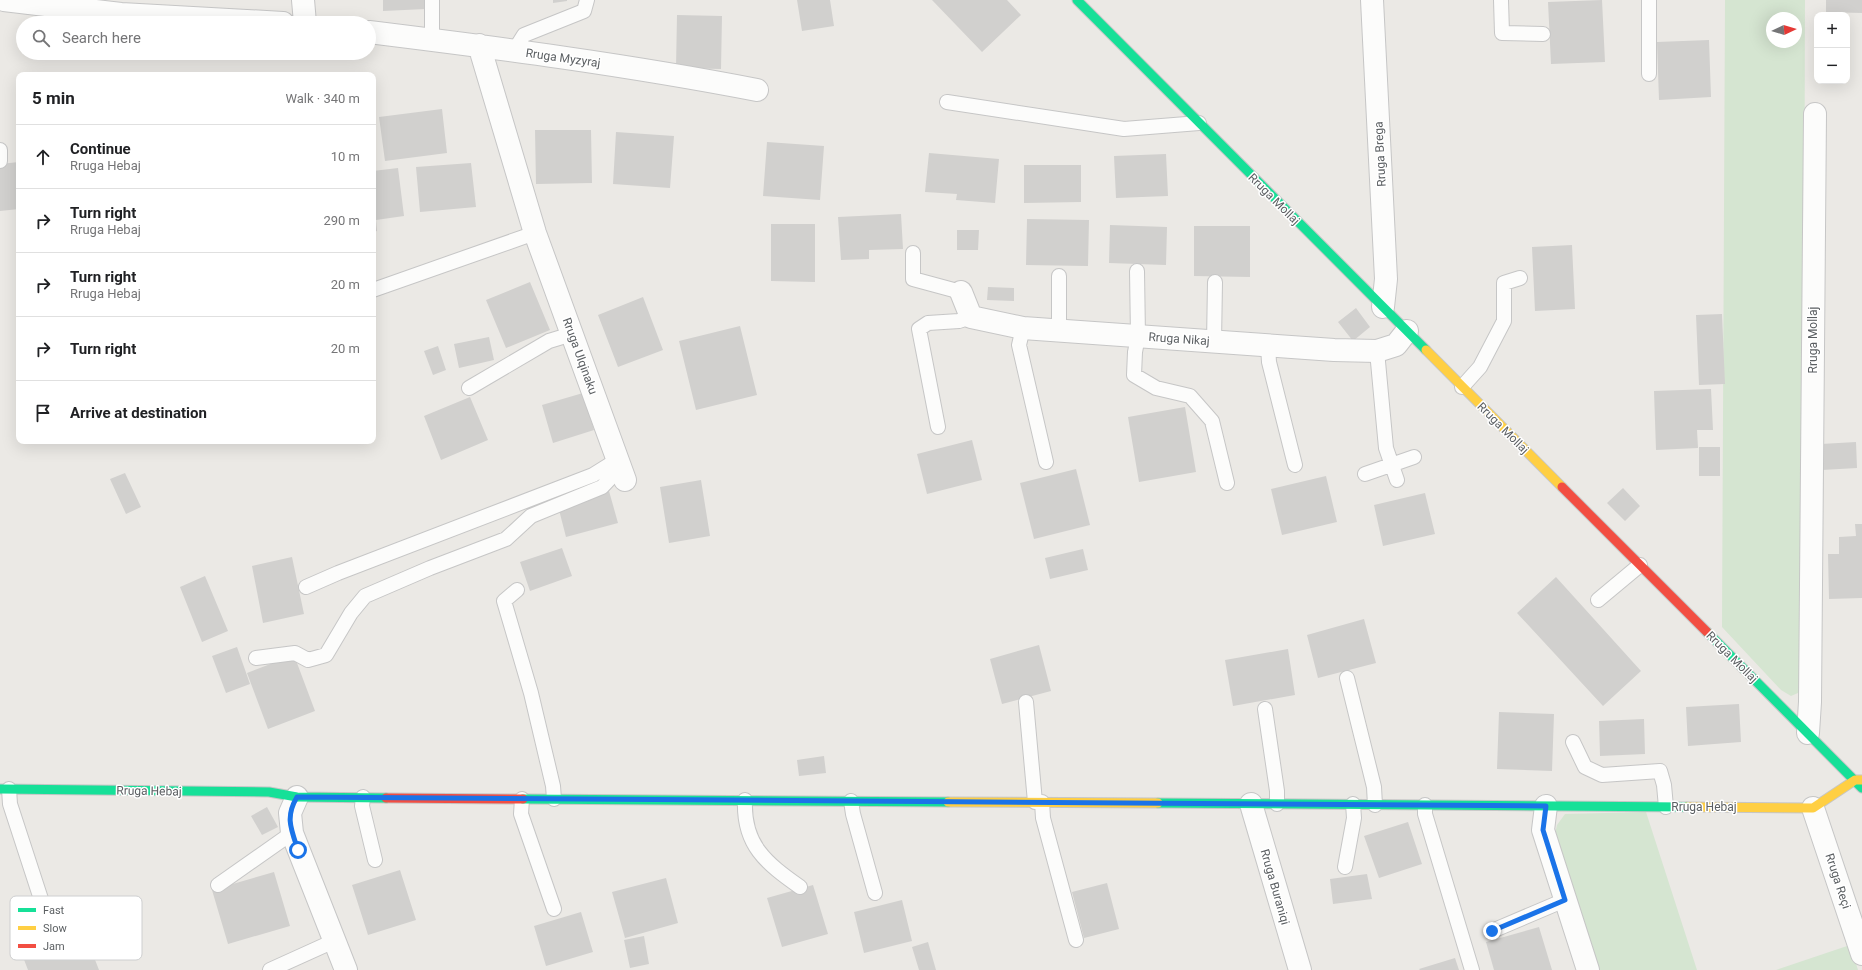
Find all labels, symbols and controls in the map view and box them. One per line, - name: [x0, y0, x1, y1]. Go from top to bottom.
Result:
- north arrow: [1766, 12, 1802, 48]
- map controls: [1814, 12, 1850, 84]
- button: +: [1814, 12, 1850, 48]
- search box: [16, 16, 376, 60]
- icon: search: [30, 27, 52, 49]
- text: Search here: [62, 29, 141, 47]
- street label: Rruga Myzyraj: [525, 46, 601, 70]
- button: −: [1814, 48, 1850, 84]
- text: 5 min: [32, 88, 75, 108]
- text: Walk · 340 m: [285, 91, 360, 106]
- street label: Rruga Brega: [1371, 121, 1389, 187]
- text: Continue: [70, 140, 131, 158]
- icon: ahead: [32, 146, 54, 168]
- text: 10 m: [331, 149, 360, 164]
- text: Rruga Hebaj: [70, 158, 141, 173]
- street label: Rruga Mollaj: [1245, 170, 1303, 228]
- text: Turn right: [70, 204, 136, 222]
- icon: right: [32, 210, 54, 232]
- text: 290 m: [323, 213, 360, 228]
- text: Rruga Hebaj: [70, 222, 141, 237]
- text: Turn right: [70, 268, 136, 286]
- icon: right: [32, 274, 54, 296]
- text: 20 m: [331, 277, 360, 292]
- text: Rruga Hebaj: [70, 286, 141, 301]
- street label: Rruga Mollaj: [1806, 306, 1820, 373]
- street label: Rruga Ulqinaku: [560, 316, 600, 396]
- street label: Rruga Nikaj: [1148, 330, 1210, 348]
- icon: right: [32, 338, 54, 360]
- text: Turn right: [70, 340, 136, 358]
- text: 20 m: [331, 341, 360, 356]
- street label: Rruga Mollaj: [1474, 399, 1532, 457]
- icon: arrive: [32, 402, 54, 424]
- text: Arrive at destination: [70, 404, 207, 422]
- street label: Rruga Mollaj: [1703, 628, 1761, 686]
- street label: Rruga Hebaj: [116, 783, 182, 799]
- street label: Rruga Hebaj: [1671, 800, 1737, 814]
- route start: [289, 841, 307, 859]
- street label: Rruga Buraniqi: [1258, 848, 1293, 927]
- street label: Rruga Reçi: [1822, 852, 1854, 910]
- legend: [10, 896, 142, 960]
- text: Fast: [43, 904, 65, 917]
- text: Slow: [43, 922, 67, 935]
- route end: [1483, 922, 1501, 940]
- text: Jam: [43, 940, 65, 953]

